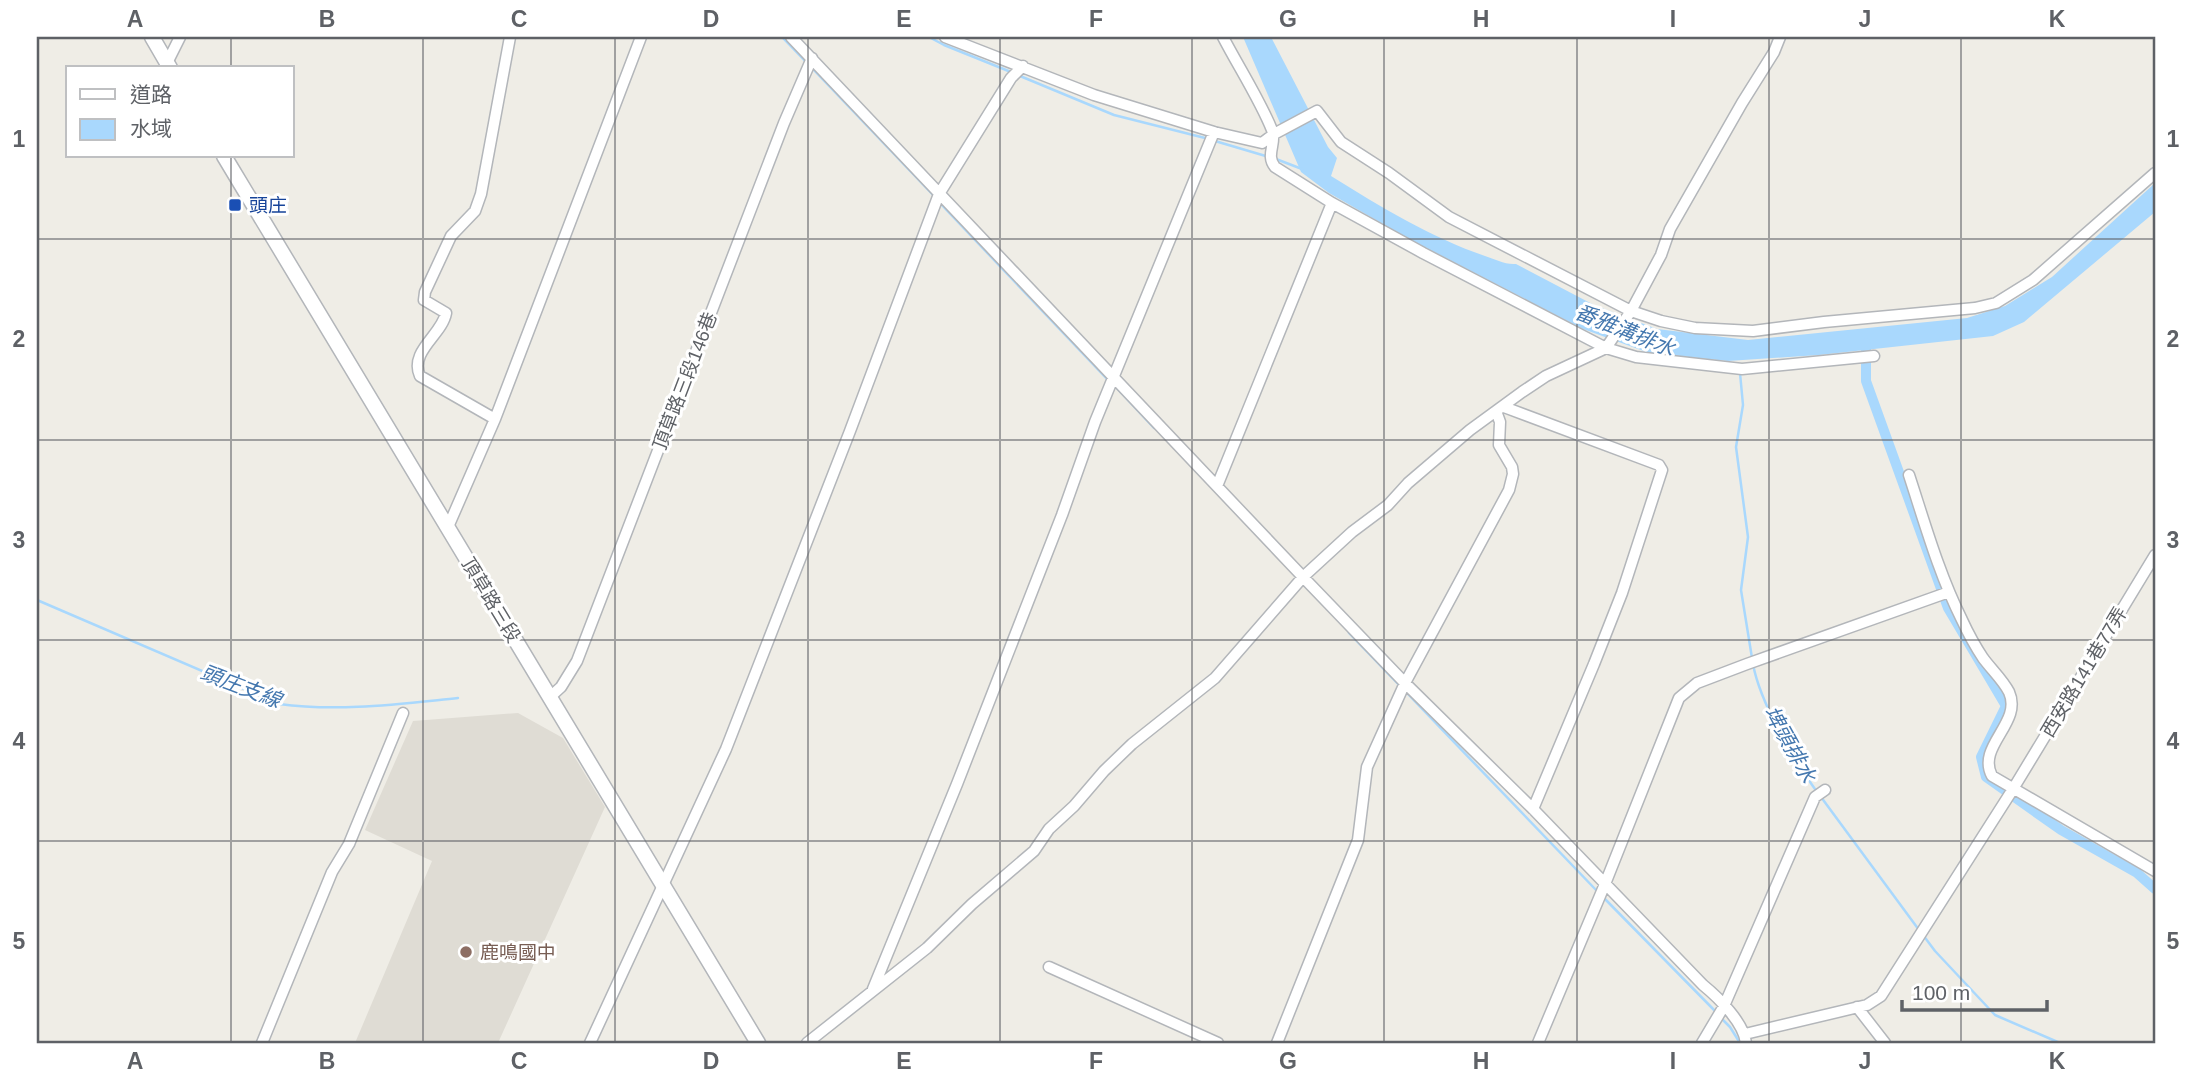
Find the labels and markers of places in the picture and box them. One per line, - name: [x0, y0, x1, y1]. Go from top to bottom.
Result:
- place label: 頭庄: [249, 195, 287, 216]
- marker: 頭庄: [227, 197, 243, 213]
- place label: 鹿鳴國中: [480, 942, 556, 963]
- marker: 鹿鳴國中: [458, 944, 474, 960]

